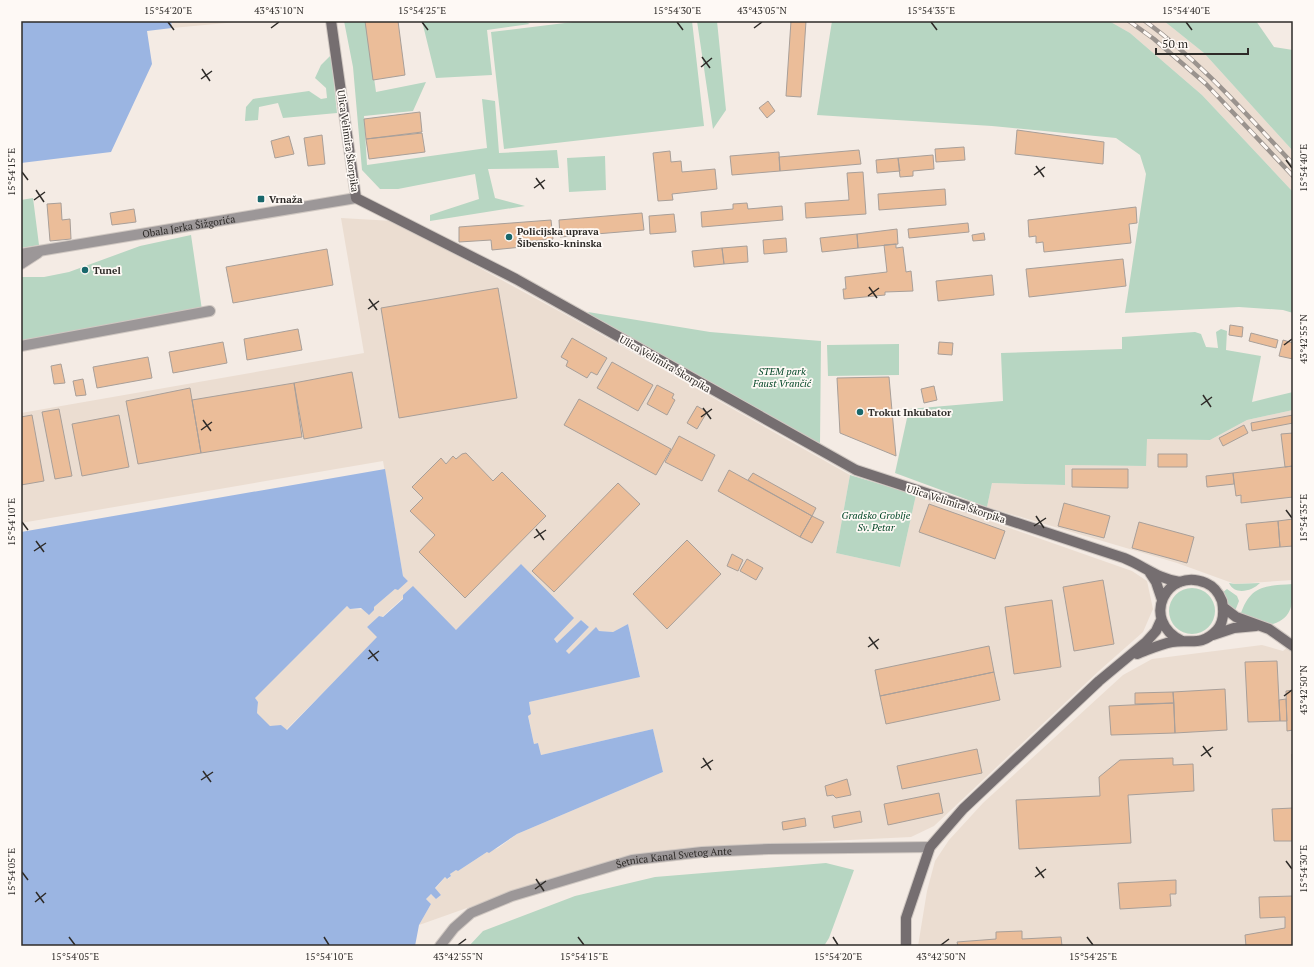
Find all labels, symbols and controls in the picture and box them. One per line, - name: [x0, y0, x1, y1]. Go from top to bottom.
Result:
- text: 15°54'20"E: [144, 4, 192, 17]
- text: 43°43'10"N: [254, 4, 304, 17]
- text: 15°54'25"E: [398, 4, 446, 17]
- text: 15°54'30"E: [653, 4, 701, 17]
- text: 43°43'05"N: [737, 4, 787, 17]
- text: 15°54'35"E: [907, 4, 955, 17]
- text: 15°54'40"E: [1162, 4, 1210, 17]
- scale bar: [1156, 30, 1248, 56]
- text: 50 m: [1162, 36, 1189, 51]
- street label: Ulica Velimira Škorpika: [334, 89, 362, 193]
- text: 15°54'40"E: [1297, 144, 1310, 192]
- text: 15°54'15"E: [5, 148, 18, 196]
- place label: Vrnaža: [269, 193, 303, 206]
- marker: Vrnaža: [256, 194, 266, 204]
- street label: Obala Jerka Šižgorića: [141, 212, 236, 240]
- place label: Policijska uprava Šibensko-kninska: [517, 225, 602, 250]
- marker: Policijska uprava Šibensko-kninska: [504, 232, 514, 242]
- place label: Tunel: [93, 264, 121, 277]
- marker: Tunel: [80, 265, 90, 275]
- text: 43°42'55"N: [1297, 314, 1310, 364]
- street label: Ulica Velimira Škorpika: [617, 333, 713, 395]
- park label: STEM park Faust Vrančić: [752, 365, 812, 390]
- place label: Trokut Inkubator: [868, 406, 952, 419]
- marker: Trokut Inkubator: [855, 407, 865, 417]
- street label: Ulica Velimira Škorpika: [905, 482, 1007, 526]
- text: 15°54'35"E: [1297, 494, 1310, 542]
- text: 15°54'10"E: [5, 498, 18, 546]
- park label: Gradsko Groblje Sv. Petar: [842, 509, 911, 534]
- text: 43°42'50"N: [1297, 665, 1310, 715]
- street label: Šetnica Kanal Svetog Ante: [614, 844, 732, 871]
- text: 15°54'30"E: [1297, 845, 1310, 893]
- text: 15°54'05"E: [5, 848, 18, 896]
- text: 15°54'05"E: [51, 950, 99, 963]
- text: 15°54'10"E: [305, 950, 353, 963]
- text: 43°42'55"N: [433, 950, 483, 963]
- text: 15°54'15"E: [560, 950, 608, 963]
- text: 15°54'20"E: [814, 950, 862, 963]
- text: 43°42'50"N: [916, 950, 966, 963]
- text: 15°54'25"E: [1069, 950, 1117, 963]

